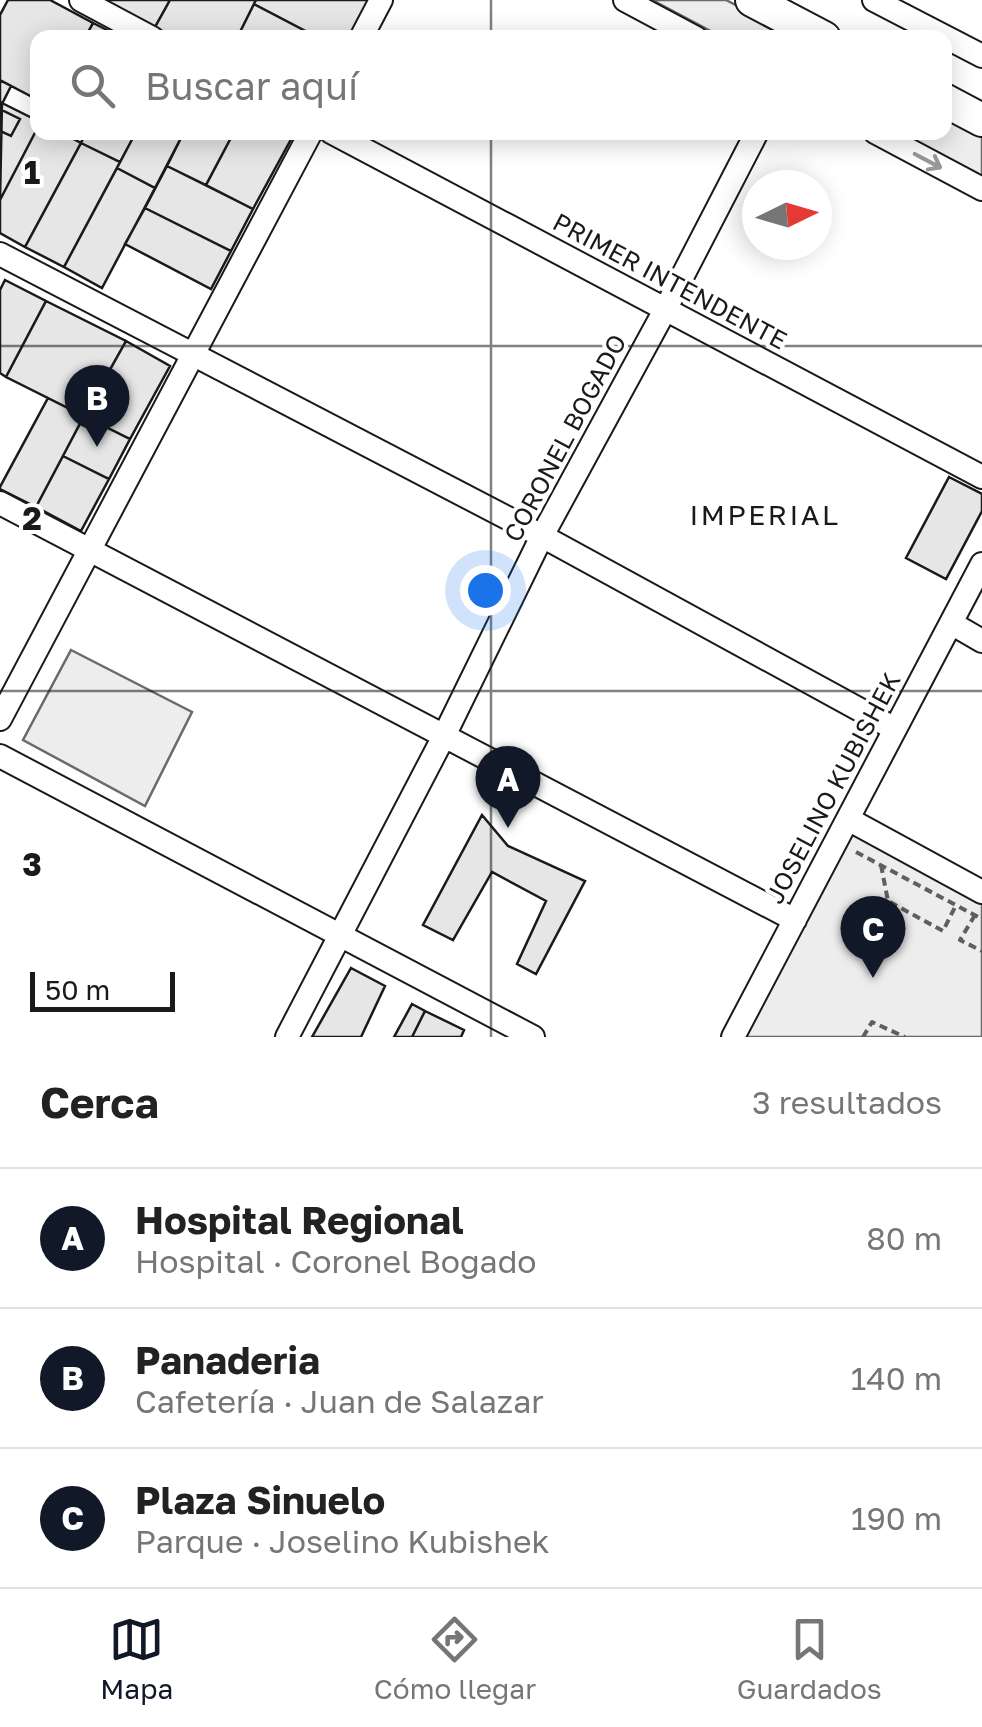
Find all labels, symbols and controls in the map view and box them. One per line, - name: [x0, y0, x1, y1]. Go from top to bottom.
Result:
- search box: [30, 30, 952, 140]
- icon: search: [65, 58, 120, 113]
- text: Buscar aquí: [145, 63, 358, 108]
- one-way arrow: [913, 152, 943, 171]
- text: 1: [24, 153, 40, 191]
- north arrow: [742, 170, 832, 260]
- street label: PRIMER INTENDENTE: [548, 206, 792, 355]
- street label: CORONEL BOGADO: [497, 329, 632, 547]
- pin: B: [64, 364, 130, 447]
- district label: IMPERIAL: [690, 498, 840, 531]
- text: 2: [22, 499, 42, 537]
- your location: [460, 565, 511, 616]
- street label: JOSELINO KUBISHEK: [759, 667, 907, 909]
- pin: A: [476, 746, 540, 828]
- text: 3: [22, 845, 42, 883]
- pin: C: [840, 896, 906, 978]
- scale bar: [30, 967, 175, 1011]
- text: 50 m: [45, 973, 110, 1006]
- text: Cerca: [40, 1077, 159, 1127]
- text: 3 resultados: [752, 1083, 942, 1121]
- text: Hospital Regional: [135, 1197, 464, 1242]
- text: A: [61, 1219, 84, 1257]
- text: 80 m: [866, 1219, 942, 1257]
- text: Hospital · Coronel Bogado: [135, 1242, 537, 1280]
- text: Panaderia: [135, 1337, 320, 1382]
- text: B: [61, 1359, 84, 1397]
- text: 140 m: [851, 1359, 942, 1397]
- text: Cafetería · Juan de Salazar: [135, 1382, 544, 1420]
- text: Plaza Sinuelo: [135, 1477, 385, 1522]
- text: C: [61, 1499, 84, 1537]
- text: 190 m: [851, 1499, 942, 1537]
- text: Parque · Joselino Kubishek: [135, 1522, 550, 1560]
- tab: Mapa: [100, 1612, 173, 1705]
- tab: Cómo llegar: [374, 1612, 536, 1705]
- tab: Guardados: [737, 1612, 882, 1705]

